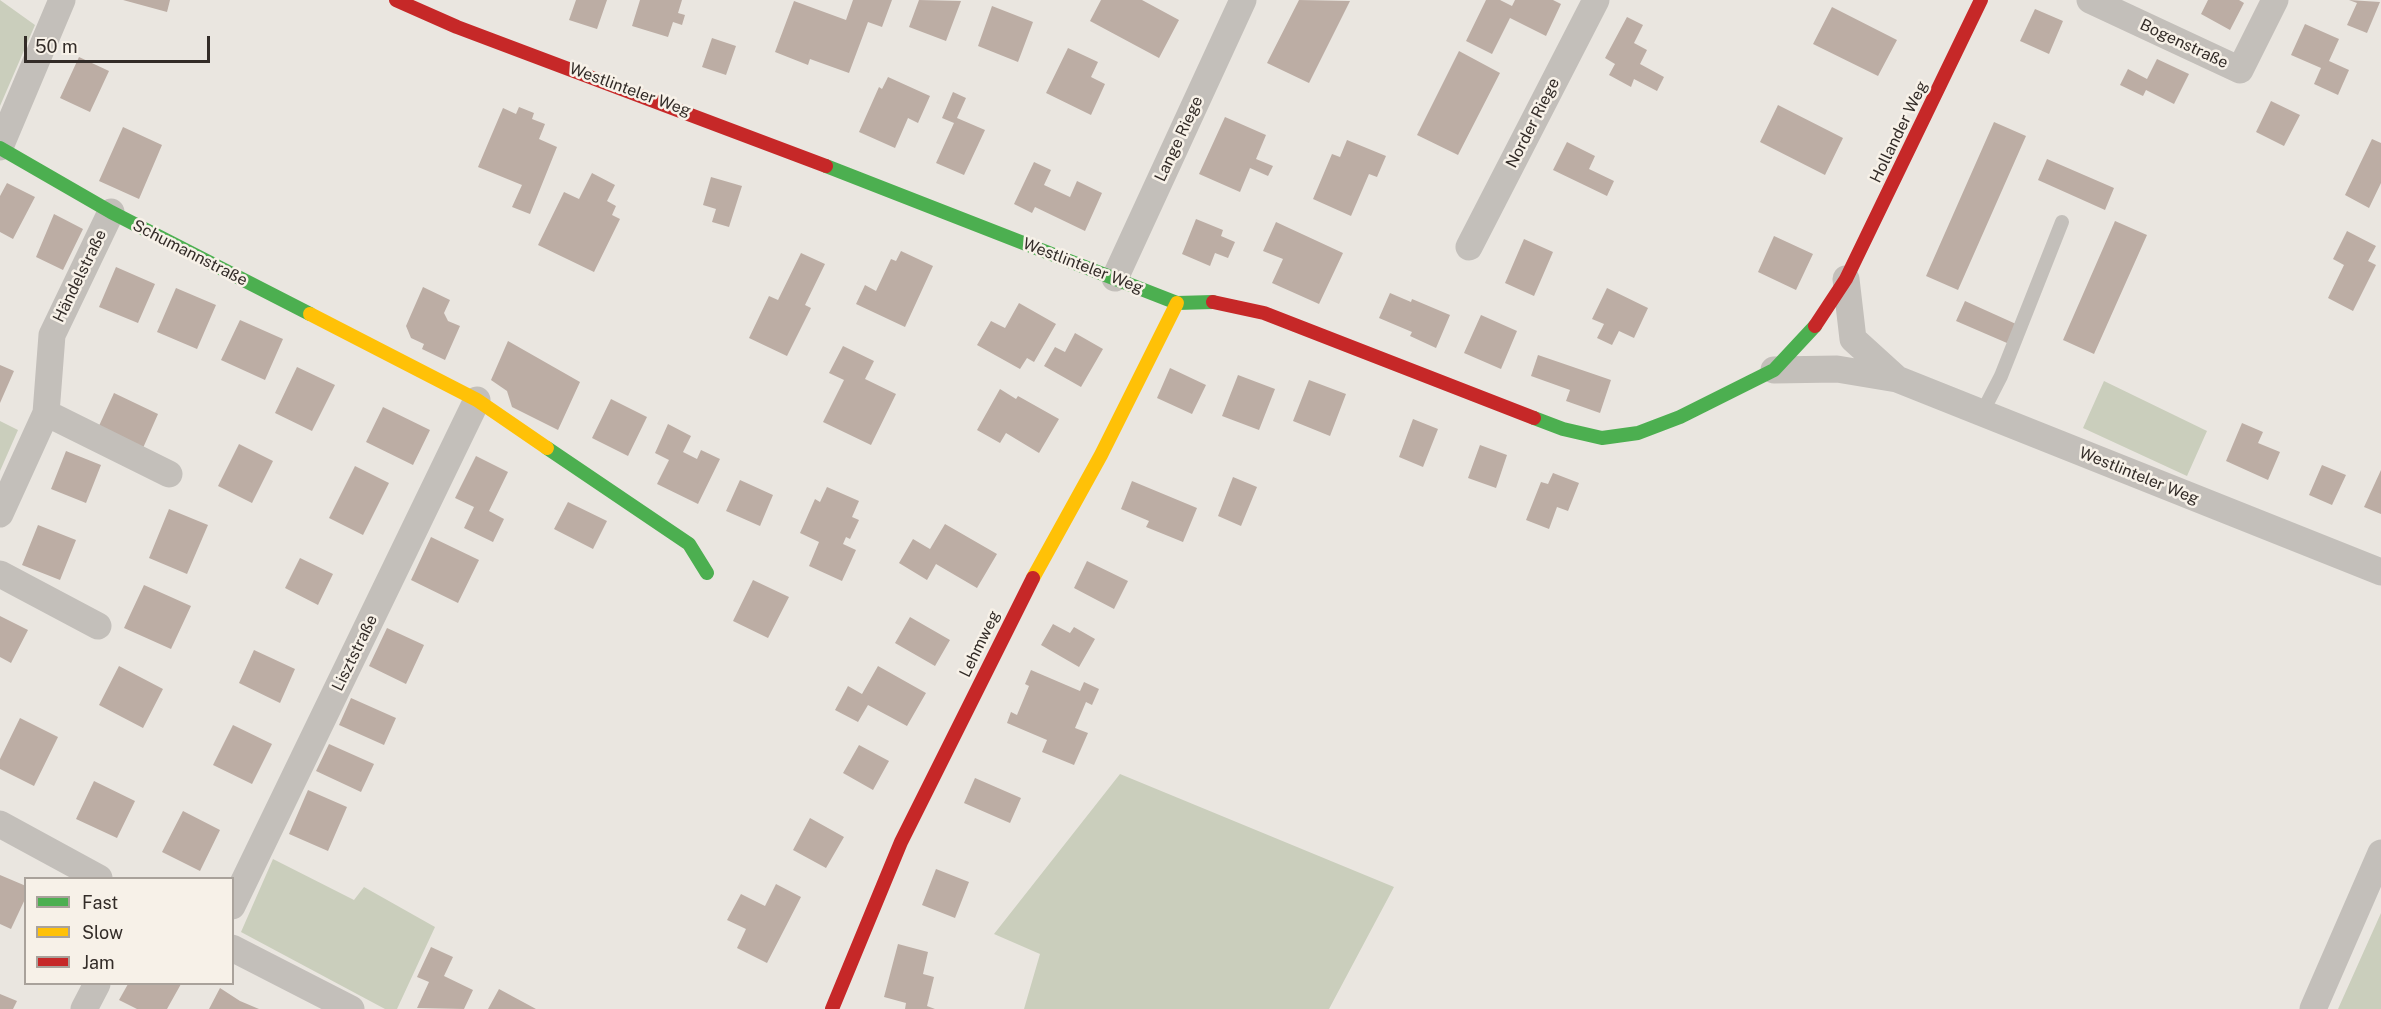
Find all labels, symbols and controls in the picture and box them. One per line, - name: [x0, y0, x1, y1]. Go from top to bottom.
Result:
- street label: Bogenstraße: [2137, 15, 2231, 73]
- scale bar: [27, 24, 213, 62]
- text: 50 m: [35, 36, 78, 57]
- street label: Westlinteler Weg: [567, 59, 693, 121]
- street label: Norder Riege: [1502, 75, 1564, 171]
- street label: Hollander Weg: [1866, 78, 1932, 186]
- street label: Lange Riege: [1151, 93, 1207, 185]
- street label: Schumannstraße: [129, 216, 251, 290]
- street label: Händelstraße: [49, 226, 111, 326]
- street label: Westlinteler Weg: [1020, 234, 1146, 298]
- street label: Westlinteler Weg: [2076, 443, 2202, 509]
- street label: Lehmweg: [956, 607, 1004, 681]
- street label: Lisztstraße: [328, 612, 382, 694]
- legend: [24, 877, 234, 985]
- text: Fast: [82, 892, 118, 913]
- text: Slow: [82, 922, 123, 943]
- text: Jam: [82, 952, 115, 973]

